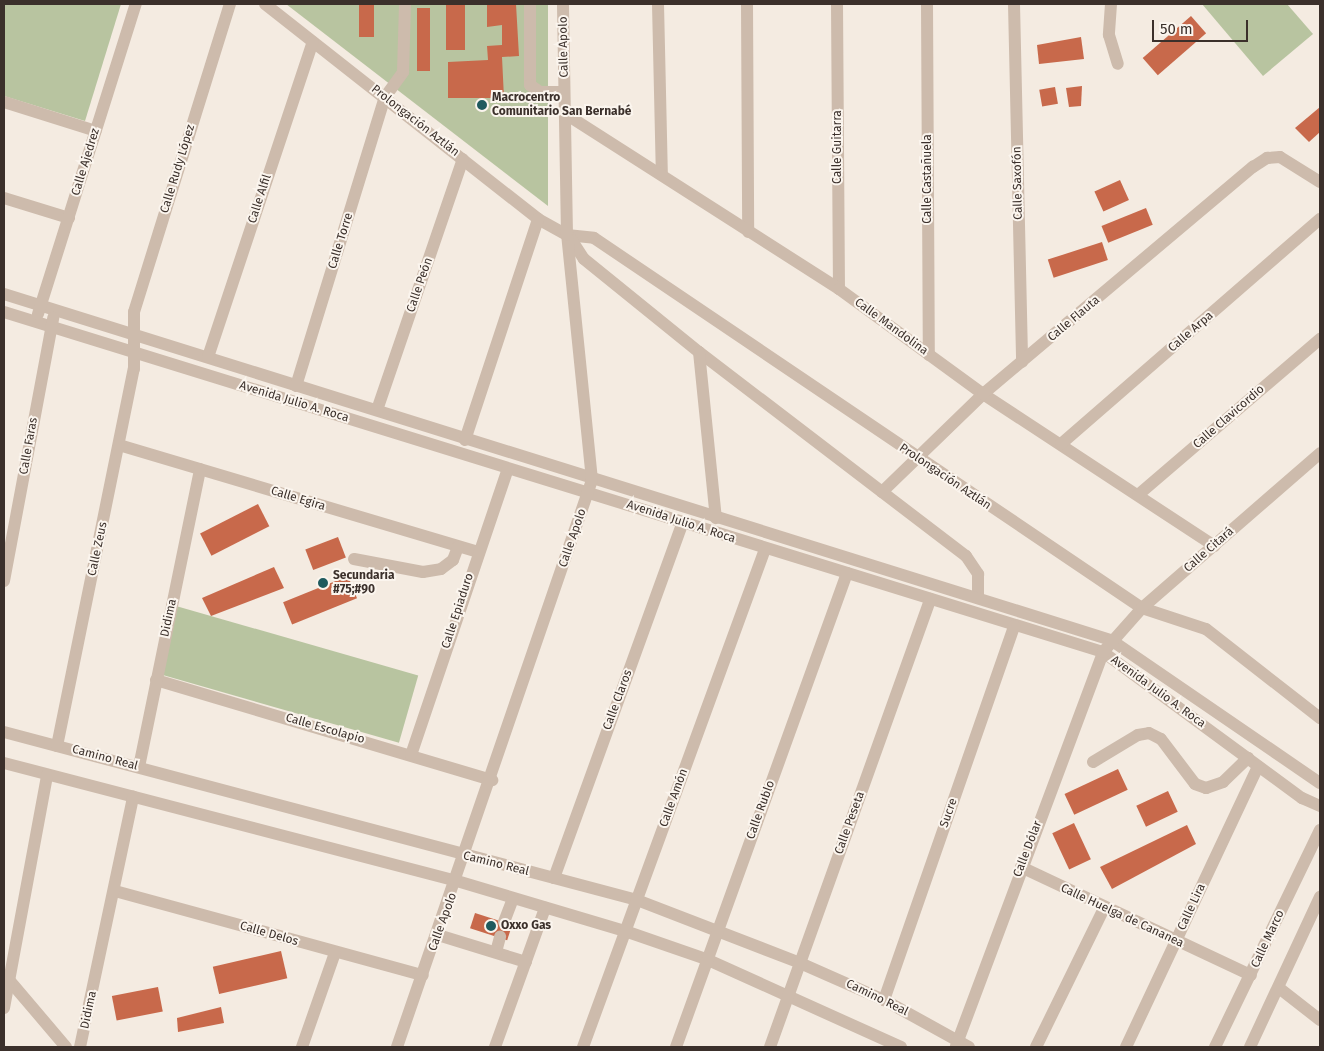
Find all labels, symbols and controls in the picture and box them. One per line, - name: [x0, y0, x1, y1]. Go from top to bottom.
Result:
- scale bar: [1154, 10, 1250, 42]
- street label: Calle Apolo: [556, 16, 572, 78]
- text: 50 m: [1160, 20, 1193, 38]
- street label: Prolongación Aztlán: [368, 82, 462, 160]
- place label: Macrocentro Comunitario San Bernabé: [492, 91, 631, 119]
- marker: Macrocentro Comunitario San Bernabé: [476, 99, 488, 111]
- street label: Calle Guitarra: [831, 110, 845, 184]
- street label: Calle Rudy López: [158, 123, 198, 215]
- street label: Calle Ajedrez: [69, 127, 103, 197]
- street label: Calle Castañuela: [921, 134, 935, 224]
- street label: Calle Saxofón: [1010, 146, 1026, 220]
- street label: Calle Alfil: [245, 173, 275, 225]
- street label: Calle Torre: [326, 211, 356, 271]
- street label: Calle Peón: [404, 256, 436, 314]
- street label: Calle Flauta: [1045, 293, 1103, 345]
- street label: Calle Mandolina: [851, 296, 931, 358]
- street label: Calle Arpa: [1166, 309, 1216, 355]
- street label: Avenida Julio A. Roca: [238, 379, 350, 425]
- street label: Calle Clavicordio: [1190, 382, 1268, 452]
- street label: Calle Faras: [17, 416, 41, 476]
- street label: Prolongación Aztlán: [896, 441, 994, 513]
- street label: Calle Egira: [269, 484, 327, 514]
- street label: Avenida Julio A. Roca: [625, 498, 737, 546]
- street label: Calle Apolo: [556, 507, 590, 569]
- street label: Calle Zeus: [85, 521, 111, 577]
- street label: Calle Citará: [1181, 524, 1237, 576]
- place label: Secundaria #75;#90: [333, 569, 394, 597]
- street label: Calle Epiaduro: [439, 571, 477, 651]
- marker: Secundaria #75;#90: [317, 577, 329, 589]
- street label: Didima: [158, 598, 180, 638]
- street label: Avenida Julio A. Roca: [1108, 653, 1208, 731]
- street label: Calle Claros: [600, 668, 636, 732]
- street label: Calle Escolapio: [284, 711, 366, 747]
- street label: Camino Real: [71, 742, 139, 774]
- street label: Calle Amón: [657, 767, 691, 829]
- street label: Calle Rublo: [744, 779, 778, 841]
- street label: Calle Peseta: [832, 790, 868, 856]
- street label: Sucre: [937, 796, 961, 830]
- street label: Calle Dólar: [1011, 819, 1045, 879]
- street label: Camino Real: [462, 849, 530, 879]
- street label: Calle Huelga de Cananea: [1058, 881, 1186, 951]
- street label: Calle Lira: [1175, 881, 1209, 933]
- street label: Calle Apolo: [426, 891, 460, 953]
- street label: Calle Marco: [1248, 908, 1288, 970]
- street label: Calle Delos: [238, 919, 300, 949]
- place label: Oxxo Gas: [501, 919, 551, 933]
- marker: Oxxo Gas: [485, 920, 497, 932]
- street label: Camino Real: [844, 977, 910, 1019]
- street label: Didima: [78, 990, 100, 1030]

